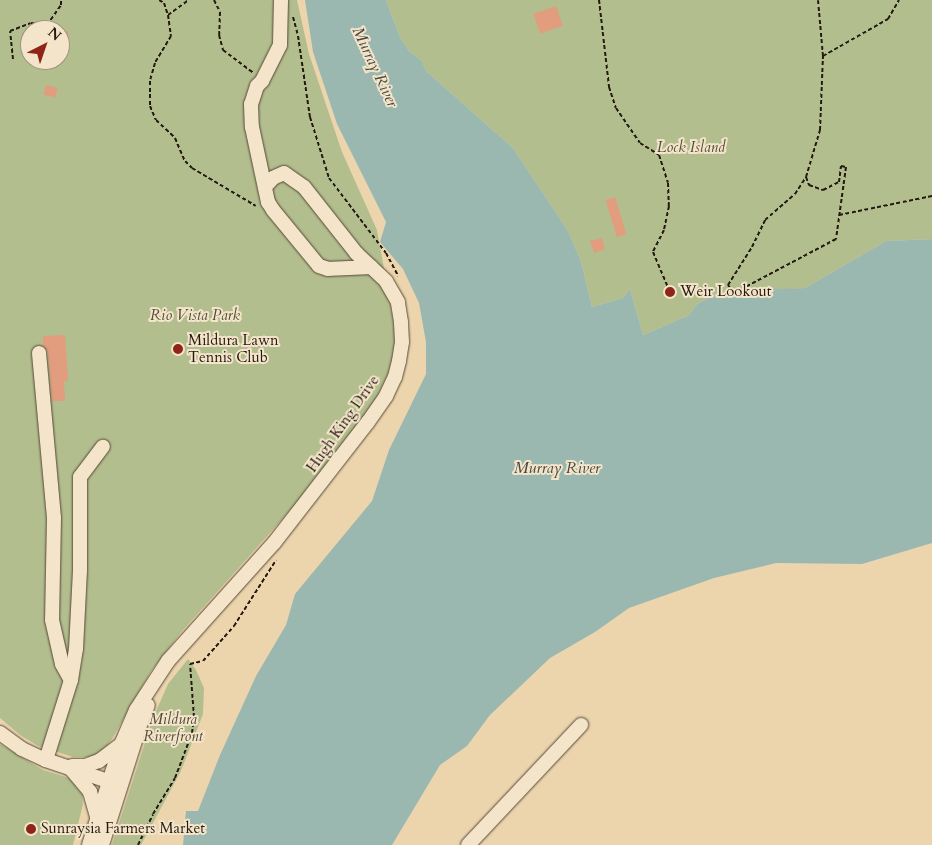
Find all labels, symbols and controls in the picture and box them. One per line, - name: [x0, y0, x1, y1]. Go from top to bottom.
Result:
- north arrow: [20, 20, 70, 70]
- text: N: [44, 23, 65, 45]
- water label: Murray River: [348, 24, 402, 110]
- park label: Lock Island: [657, 139, 725, 157]
- place label: Weir Lookout: [680, 283, 771, 301]
- marker: Weir Lookout: [664, 286, 676, 298]
- park label: Rio Vista Park: [150, 307, 240, 325]
- place label: Mildura Lawn Tennis Club: [188, 331, 278, 366]
- marker: Mildura Lawn Tennis Club: [172, 343, 184, 355]
- street label: Hugh King Drive: [303, 372, 383, 476]
- water label: Murray River: [514, 458, 600, 478]
- park label: Mildura Riverfront: [143, 710, 203, 745]
- place label: Sunraysia Farmers Market: [41, 820, 205, 838]
- marker: Sunraysia Farmers Market: [25, 823, 37, 835]

